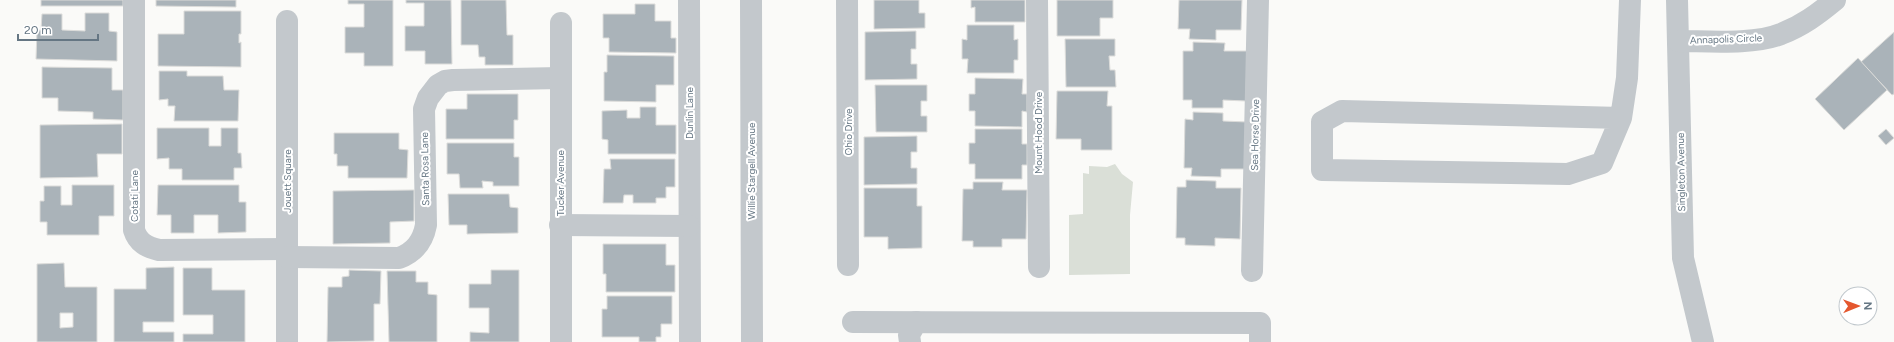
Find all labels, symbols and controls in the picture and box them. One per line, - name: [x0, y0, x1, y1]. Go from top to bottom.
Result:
- scale bar: [18, 16, 98, 42]
- text: 20 m: [24, 23, 52, 37]
- street label: Annapolis Circle: [1690, 31, 1763, 47]
- street label: Dunlin Lane: [683, 86, 696, 139]
- street label: Mount Hood Drive: [1032, 91, 1045, 174]
- street label: Sea Horse Drive: [1248, 99, 1262, 171]
- street label: Ohio Drive: [842, 108, 855, 156]
- street label: Willie Stargell Avenue: [745, 122, 758, 219]
- street label: Santa Rosa Lane: [418, 131, 432, 206]
- street label: Singleton Avenue: [1674, 132, 1688, 212]
- street label: Jouett Square: [281, 149, 294, 213]
- street label: Tucker Avenue: [554, 150, 567, 216]
- street label: Cotati Lane: [128, 170, 141, 222]
- north arrow: [1838, 286, 1878, 326]
- text: N: [1861, 301, 1874, 310]

